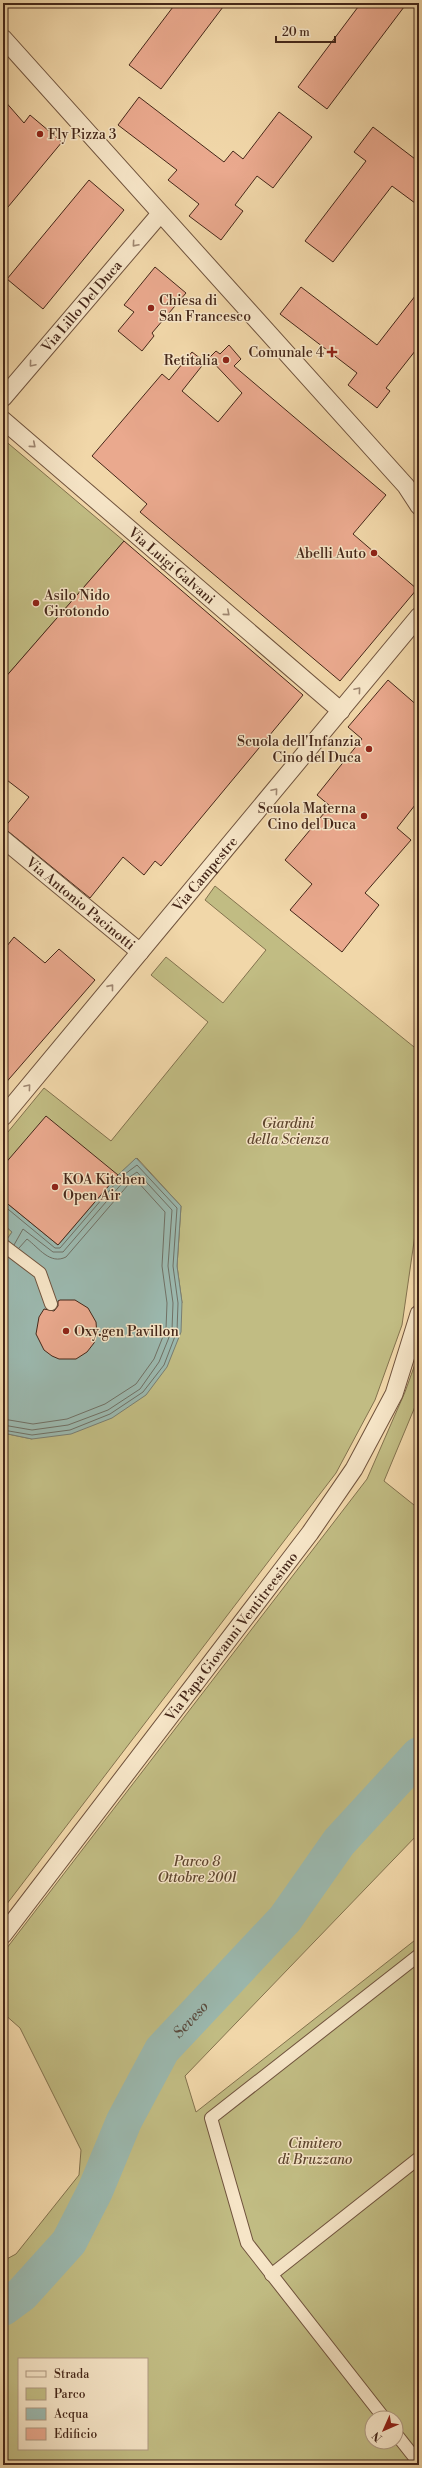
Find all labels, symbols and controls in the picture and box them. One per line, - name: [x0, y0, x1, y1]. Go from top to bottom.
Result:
- scale bar: [276, 18, 335, 44]
- text: 20 m: [282, 25, 310, 40]
- place label: Fly Pizza 3: [48, 126, 117, 144]
- marker: Fly Pizza 3: [35, 129, 45, 139]
- one-way arrow: [133, 239, 140, 246]
- street label: Via Lillo Del Duca: [38, 256, 127, 357]
- place label: Chiesa di San Francesco: [159, 292, 251, 326]
- marker: Chiesa di San Francesco: [146, 303, 156, 313]
- place label: Comunale 4: [248, 344, 324, 362]
- marker: Comunale 4: [327, 347, 337, 357]
- place label: Retitalia: [164, 352, 219, 370]
- marker: Retitalia: [221, 355, 231, 365]
- one-way arrow: [30, 359, 37, 366]
- one-way arrow: [28, 441, 36, 448]
- street label: Via Luigi Galvani: [123, 523, 219, 609]
- place label: Abelli Auto: [295, 545, 366, 563]
- marker: Abelli Auto: [369, 548, 379, 558]
- place label: Asilo Nido Girotondo: [43, 587, 110, 621]
- marker: Asilo Nido Girotondo: [31, 598, 41, 608]
- one-way arrow: [222, 608, 229, 615]
- one-way arrow: [353, 688, 360, 695]
- place label: Scuola dell'Infanzia Cino del Duca: [237, 733, 362, 767]
- marker: Scuola dell'Infanzia Cino del Duca: [364, 744, 374, 754]
- one-way arrow: [271, 788, 278, 795]
- place label: Scuola Materna Cino del Duca: [258, 800, 357, 834]
- marker: Scuola Materna Cino del Duca: [359, 811, 369, 821]
- street label: Via Campestre: [169, 833, 242, 916]
- street label: Via Antonio Pacinotti: [21, 853, 139, 955]
- one-way arrow: [106, 984, 113, 991]
- one-way arrow: [24, 1084, 31, 1092]
- park label: Giardini della Scienza: [247, 1115, 329, 1149]
- place label: KOA Kitchen Open Air: [63, 1171, 146, 1205]
- marker: KOA Kitchen Open Air: [50, 1182, 60, 1192]
- place label: Oxy.gen Pavillon: [74, 1323, 179, 1341]
- marker: Oxy.gen Pavillon: [61, 1326, 71, 1336]
- street label: Via Papa Giovanni Ventitreesimo: [161, 1548, 302, 1726]
- park label: Parco 8 Ottobre 2001: [158, 1853, 237, 1887]
- water label: Seveso: [169, 1997, 213, 2042]
- park label: Cimitero di Bruzzano: [278, 2135, 352, 2169]
- legend: [18, 2358, 148, 2450]
- text: Strada: [54, 2367, 90, 2382]
- text: Parco: [54, 2387, 86, 2402]
- text: Acqua: [53, 2407, 89, 2422]
- north arrow: [364, 2410, 404, 2450]
- text: Edificio: [54, 2427, 97, 2442]
- text: N: [369, 2428, 386, 2444]

